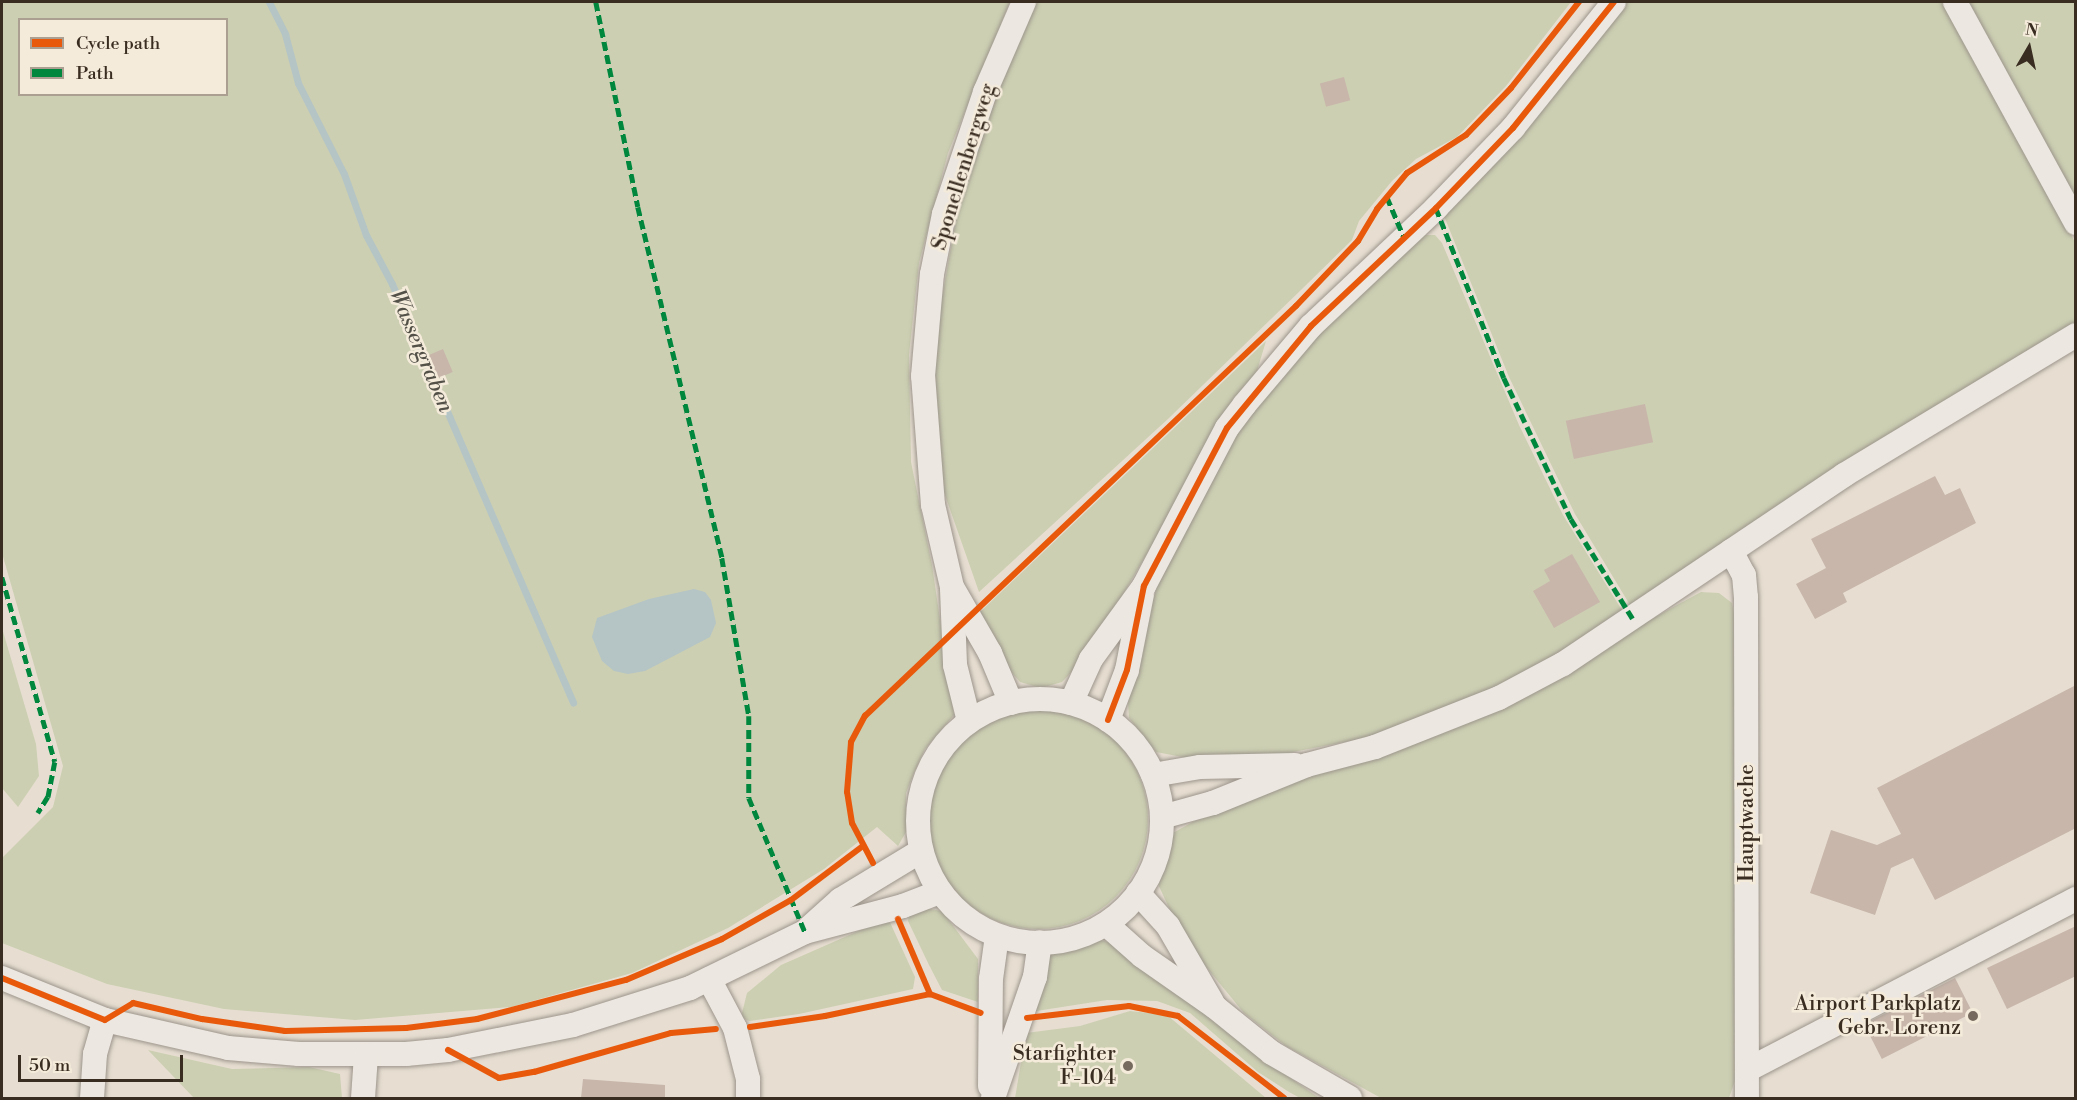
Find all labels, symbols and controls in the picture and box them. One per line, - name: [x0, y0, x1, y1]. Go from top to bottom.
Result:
- legend: [18, 18, 228, 96]
- north arrow: [1999, 18, 2059, 78]
- text: N: [2024, 19, 2040, 41]
- text: Cycle path: [76, 32, 160, 55]
- text: Path: [76, 62, 114, 85]
- street label: Sponellenbergweg: [927, 81, 1001, 253]
- water label: Wassergraben: [383, 285, 459, 417]
- street label: Hauptwache: [1734, 764, 1760, 882]
- place label: Airport Parkplatz Gebr. Lorenz: [1794, 991, 1961, 1041]
- marker: Airport Parkplatz Gebr. Lorenz: [1966, 1009, 1980, 1023]
- place label: Starfighter F-104: [1013, 1041, 1116, 1091]
- scale bar: [21, 1043, 186, 1081]
- text: 50 m: [29, 1054, 70, 1077]
- marker: Starfighter F-104: [1121, 1059, 1135, 1073]

